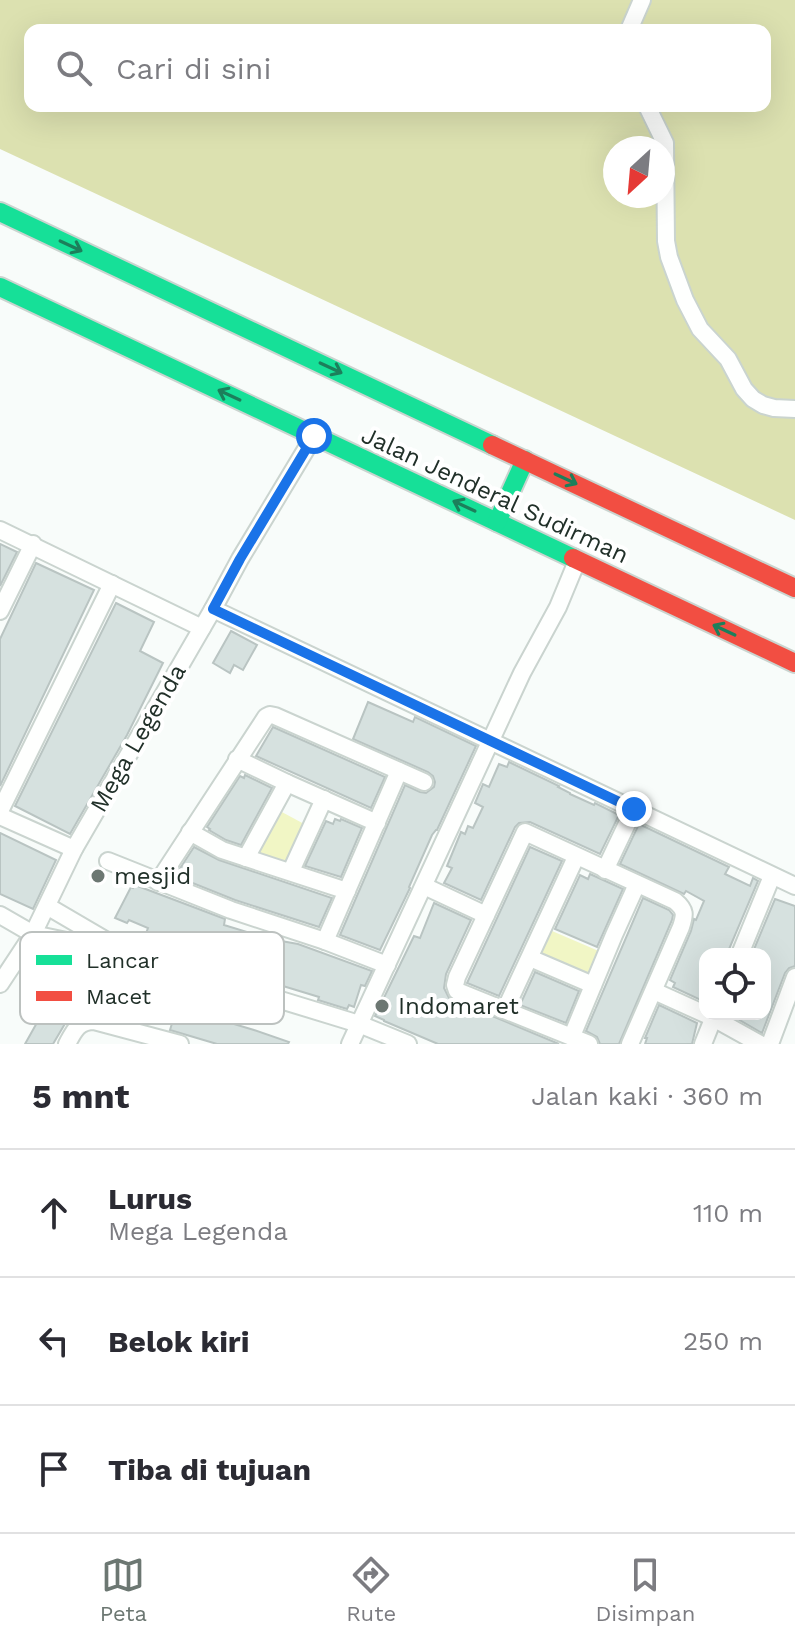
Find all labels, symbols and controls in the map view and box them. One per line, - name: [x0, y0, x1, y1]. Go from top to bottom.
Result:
- search box: [24, 24, 771, 112]
- icon: search: [52, 46, 96, 90]
- text: Cari di sini: [116, 51, 271, 86]
- north arrow: [603, 136, 675, 208]
- one-way arrow: [58, 239, 82, 254]
- one-way arrow: [319, 361, 343, 376]
- one-way arrow: [218, 387, 242, 402]
- route start: [296, 418, 332, 454]
- street label: Jalan Jenderal Sudirman: [357, 421, 633, 569]
- one-way arrow: [554, 472, 578, 487]
- one-way arrow: [453, 498, 477, 513]
- one-way arrow: [713, 622, 737, 637]
- street label: Mega Legenda: [84, 659, 192, 817]
- route end: [616, 791, 652, 827]
- place label: mesjid: [114, 862, 191, 890]
- marker: mesjid: [89, 867, 107, 885]
- legend: [20, 932, 284, 1024]
- text: Lancar: [86, 948, 159, 973]
- map controls: [699, 948, 771, 1020]
- button: locate: [699, 948, 771, 1020]
- text: Macet: [86, 984, 151, 1009]
- place label: Indomaret: [398, 992, 519, 1020]
- marker: Indomaret: [373, 997, 391, 1015]
- text: 5 mnt: [32, 1076, 129, 1116]
- text: Jalan kaki · 360 m: [531, 1081, 763, 1111]
- text: Lurus: [108, 1181, 192, 1216]
- icon: ahead: [32, 1191, 76, 1235]
- text: 110 m: [693, 1198, 763, 1228]
- text: Mega Legenda: [108, 1216, 288, 1246]
- icon: left: [32, 1319, 76, 1363]
- text: Belok kiri: [108, 1324, 250, 1359]
- text: 250 m: [683, 1326, 763, 1356]
- icon: arrive: [32, 1447, 76, 1491]
- text: Tiba di tujuan: [108, 1452, 311, 1487]
- tab: Peta: [100, 1553, 147, 1626]
- tab: Rute: [346, 1553, 396, 1626]
- tab: Disimpan: [595, 1553, 695, 1626]

